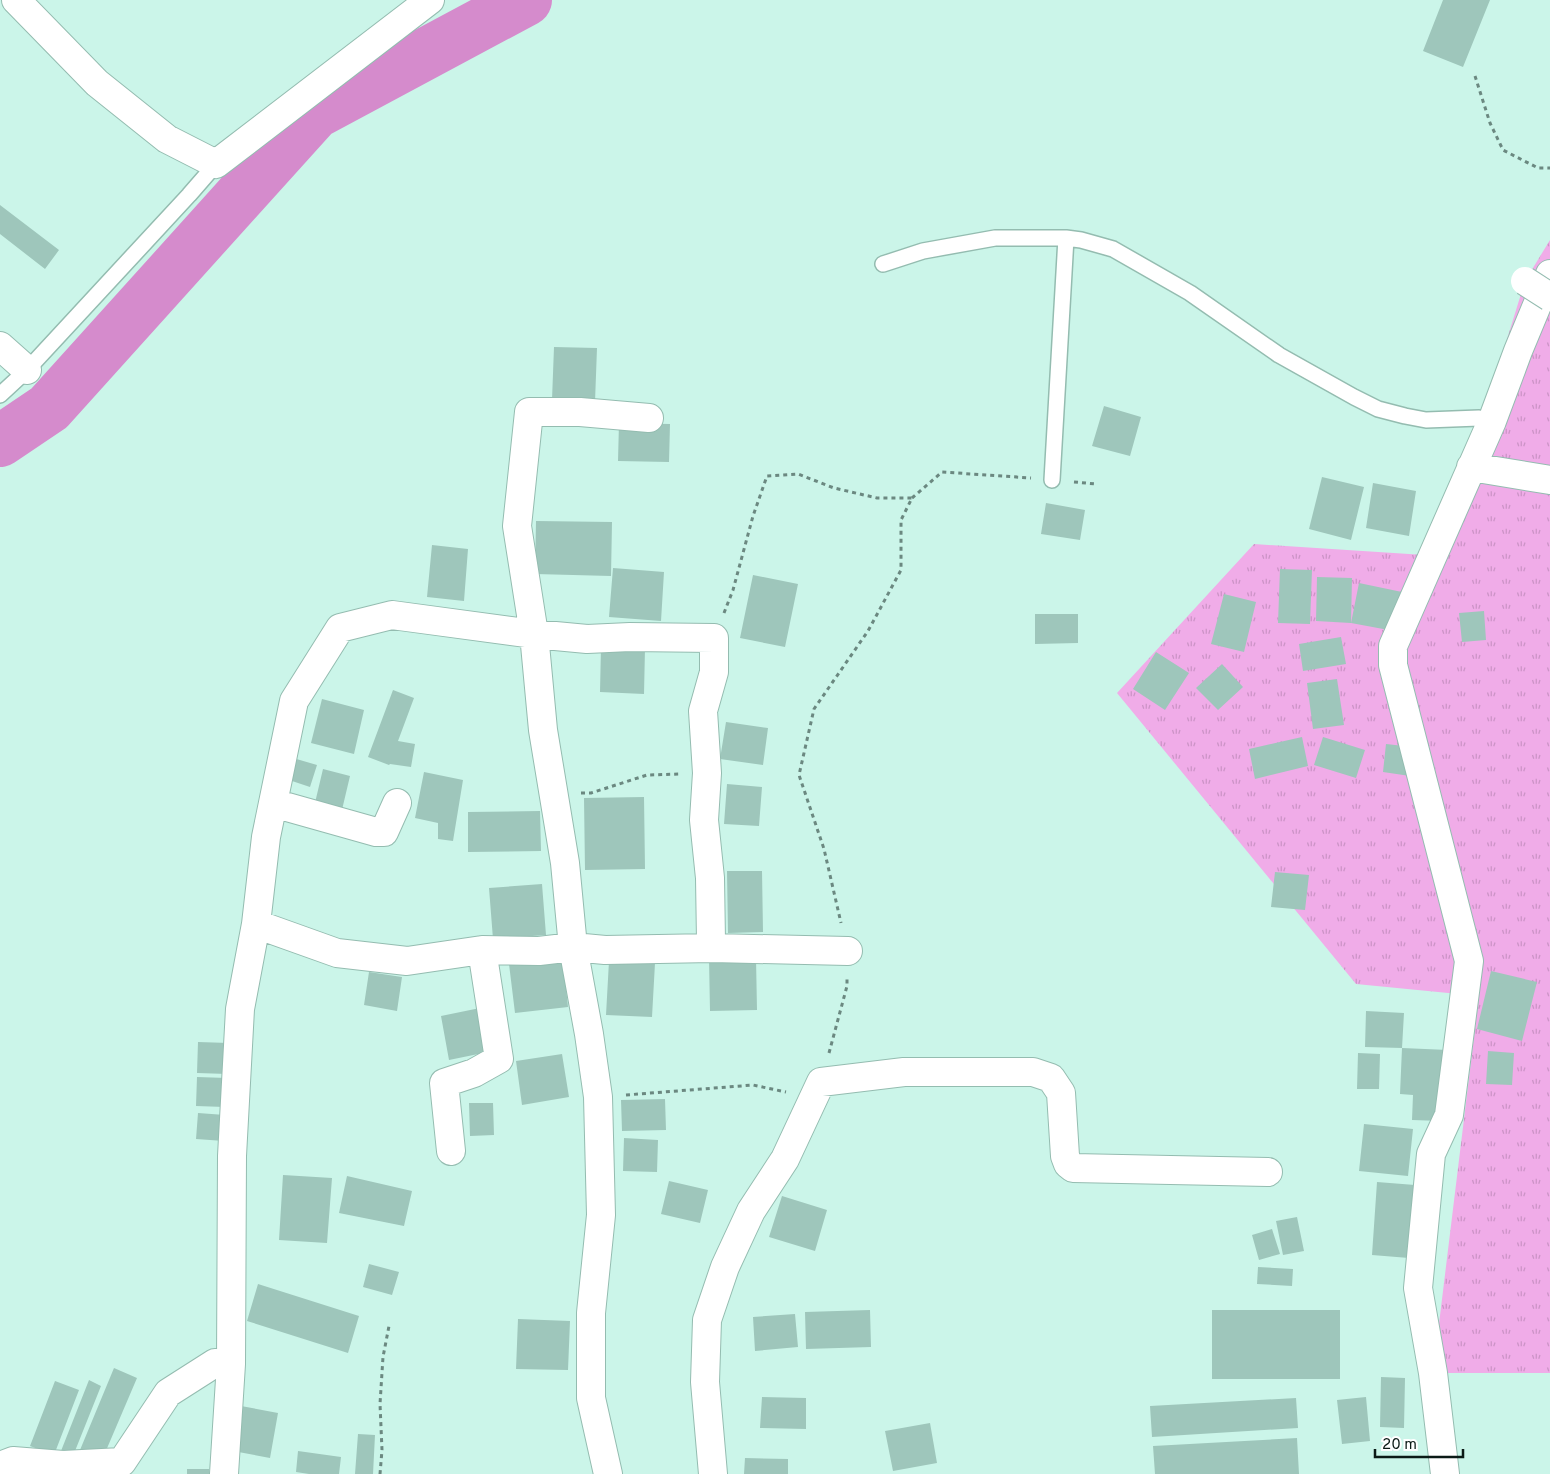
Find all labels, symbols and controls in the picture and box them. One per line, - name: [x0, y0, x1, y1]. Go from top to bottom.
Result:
- scale bar: [1375, 1426, 1462, 1458]
- text: 20 m: [1382, 1436, 1417, 1455]

